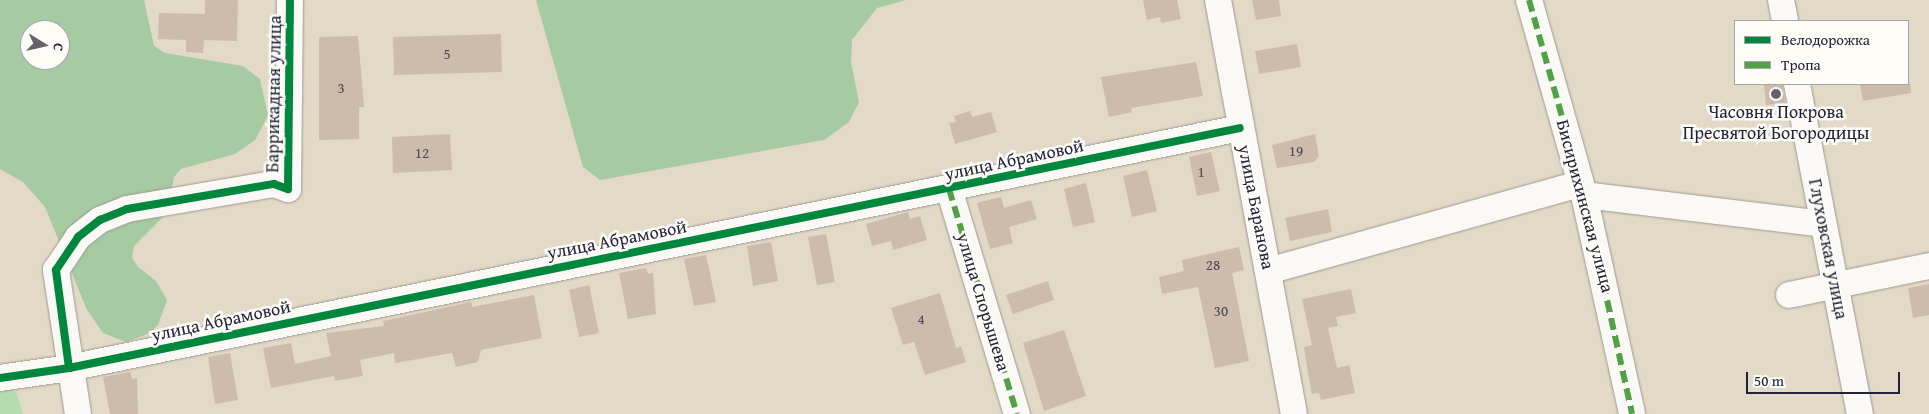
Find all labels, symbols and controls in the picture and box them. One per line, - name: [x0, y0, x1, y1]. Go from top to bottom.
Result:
- street label: Баррикадная улица: [262, 15, 286, 173]
- north arrow: [20, 20, 70, 70]
- legend: [1734, 20, 1909, 85]
- text: Велодорожка: [1781, 29, 1870, 50]
- text: С: [48, 42, 69, 53]
- house number: 5: [443, 45, 451, 63]
- text: Тропа: [1781, 54, 1821, 75]
- house number: 3: [337, 79, 345, 97]
- marker: Часовня Покрова Пресвятой Богородицы: [1770, 88, 1782, 100]
- place label: Часовня Покрова Пресвятой Богородицы: [1683, 102, 1869, 144]
- street label: Бисирихинская улица: [1552, 117, 1618, 295]
- street label: улица Абрамовой: [942, 135, 1086, 185]
- house number: 19: [1289, 142, 1303, 160]
- street label: улица Баранова: [1233, 143, 1279, 271]
- house number: 12: [415, 144, 429, 162]
- house number: 1: [1197, 163, 1205, 181]
- street label: Глуховская улица: [1804, 177, 1852, 321]
- street label: улица Абрамовой: [545, 216, 689, 264]
- street label: улица Спорышева: [952, 230, 1014, 374]
- house number: 28: [1206, 256, 1220, 274]
- street label: улица Абрамовой: [149, 296, 293, 346]
- house number: 30: [1214, 302, 1228, 320]
- house number: 4: [917, 310, 925, 328]
- scale bar: [1749, 362, 1903, 394]
- text: 50 m: [1754, 370, 1784, 391]

